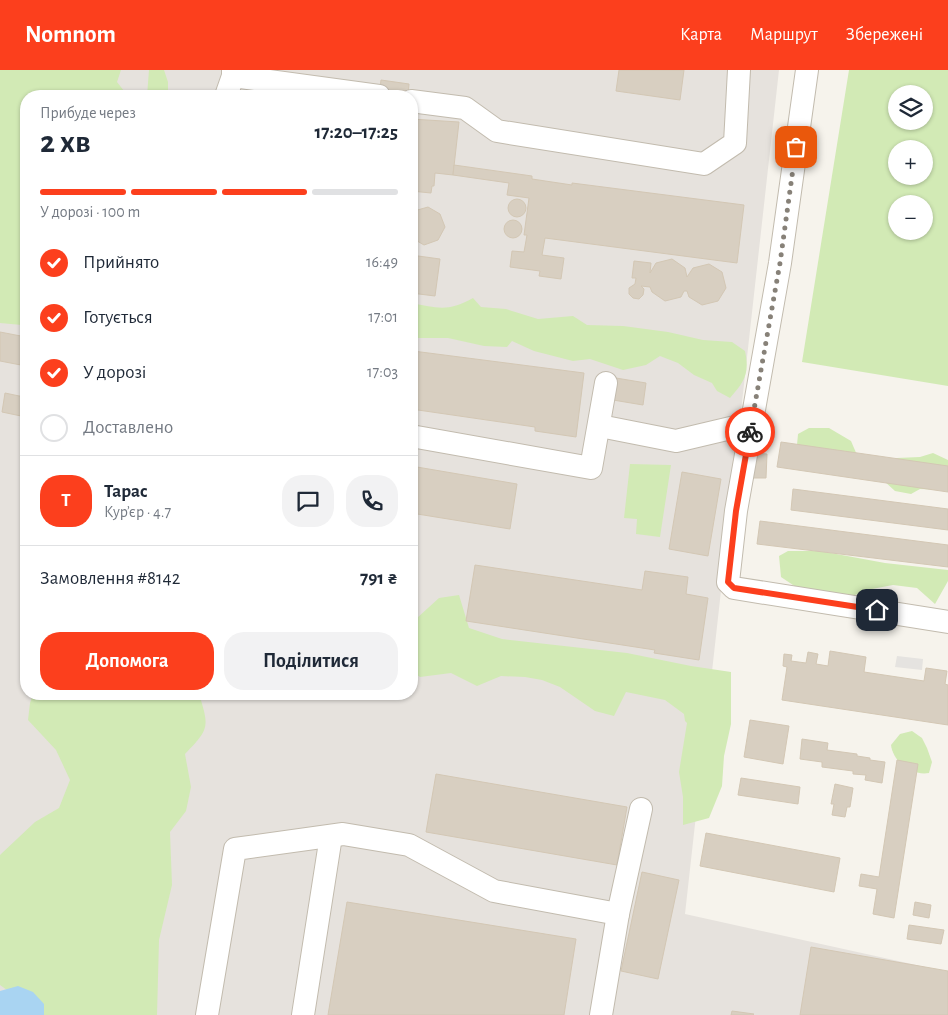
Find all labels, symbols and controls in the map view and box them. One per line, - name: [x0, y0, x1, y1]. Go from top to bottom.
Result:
- text: Nomnom: [25, 23, 116, 47]
- text: Карта: [680, 26, 722, 44]
- text: Маршрут: [750, 26, 818, 44]
- text: Збережені: [846, 26, 923, 44]
- map controls: [888, 85, 933, 240]
- button: layers: [888, 85, 933, 130]
- text: Прибуде через: [40, 105, 136, 121]
- text: 17:20–17:25: [314, 123, 398, 142]
- text: 2 хв: [40, 126, 90, 158]
- pin: [775, 126, 817, 168]
- icon: bag: [782, 133, 810, 161]
- button: +: [888, 140, 933, 185]
- button: −: [888, 195, 933, 240]
- text: У дорозі · 100 m: [40, 204, 140, 220]
- icon: check: [40, 249, 68, 277]
- text: Прийнято: [83, 253, 159, 272]
- text: 16:49: [366, 254, 398, 270]
- icon: check: [40, 304, 68, 332]
- text: Готується: [83, 308, 153, 327]
- text: 17:01: [368, 309, 398, 325]
- icon: check: [40, 359, 68, 387]
- text: У дорозі: [83, 363, 146, 382]
- text: 17:03: [367, 364, 398, 380]
- courier: [725, 407, 775, 457]
- text: Доставлено: [83, 418, 173, 437]
- icon: bike: [736, 418, 764, 446]
- button: chat: [282, 475, 334, 527]
- button: phone: [346, 475, 398, 527]
- text: Тарас: [104, 482, 148, 501]
- text: Т: [61, 491, 71, 510]
- text: Кур’єр · 4.7: [104, 504, 171, 520]
- text: Замовлення #8142: [40, 569, 180, 588]
- text: 791 ₴: [360, 569, 398, 588]
- pin: [856, 589, 898, 631]
- icon: home: [863, 596, 891, 624]
- button: Допомога: [40, 632, 214, 690]
- button: Поділитися: [224, 632, 398, 690]

